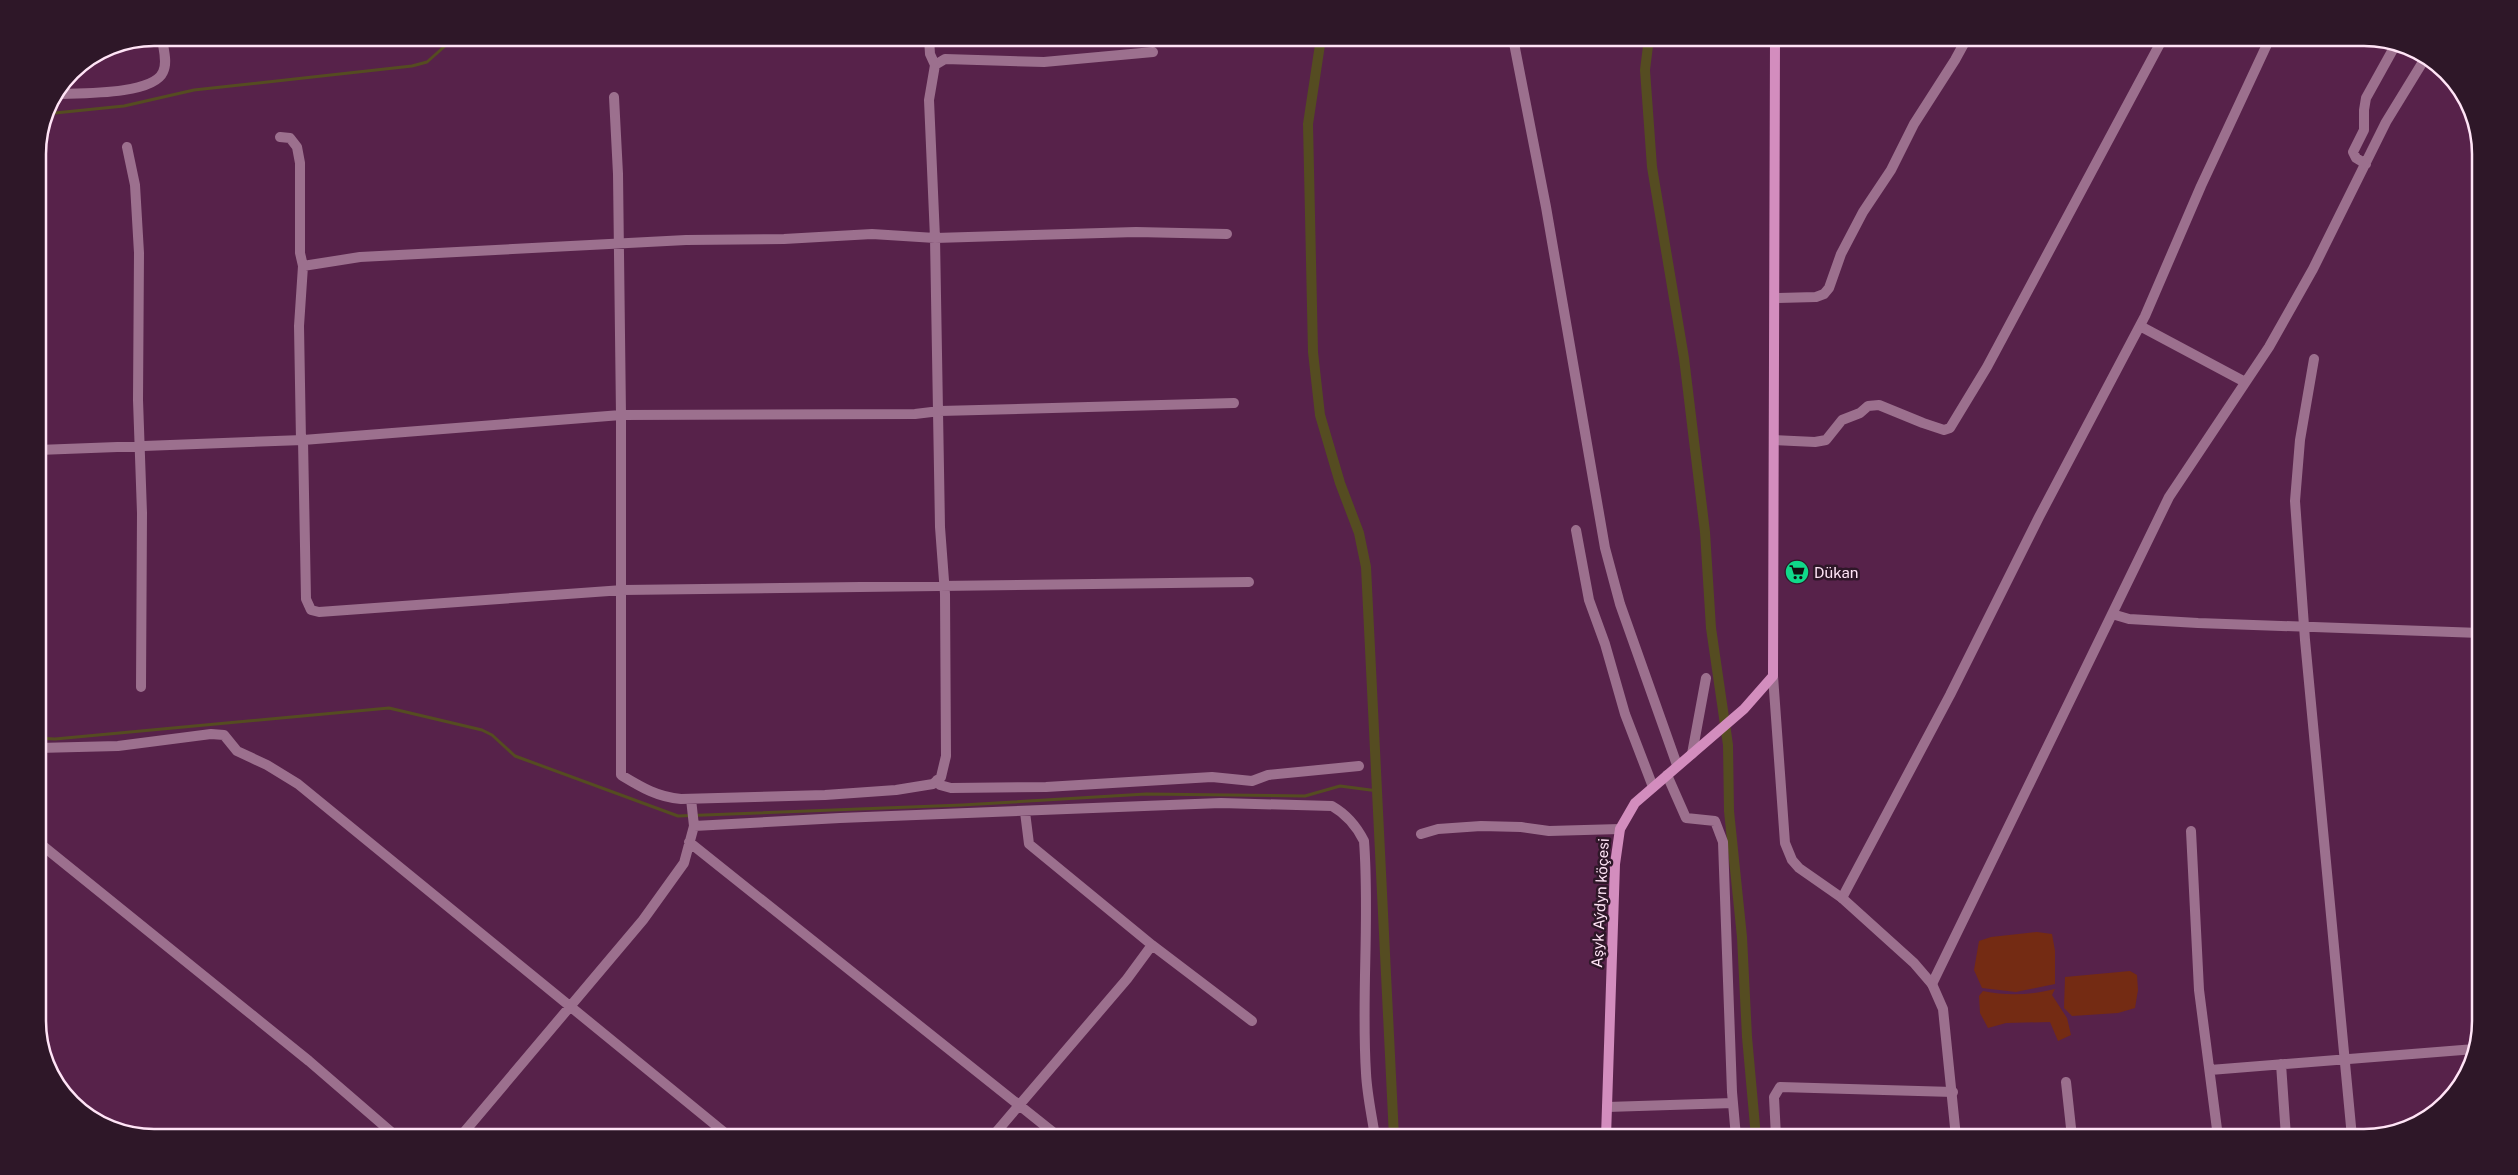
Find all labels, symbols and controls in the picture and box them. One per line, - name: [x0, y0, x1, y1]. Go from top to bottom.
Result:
- supermarket icon: Dükan: [1784, 559, 1810, 585]
- place label: Dükan: [1814, 564, 1858, 581]
- street label: Aşyk Aýdyn köçesi: [1588, 838, 1612, 968]

